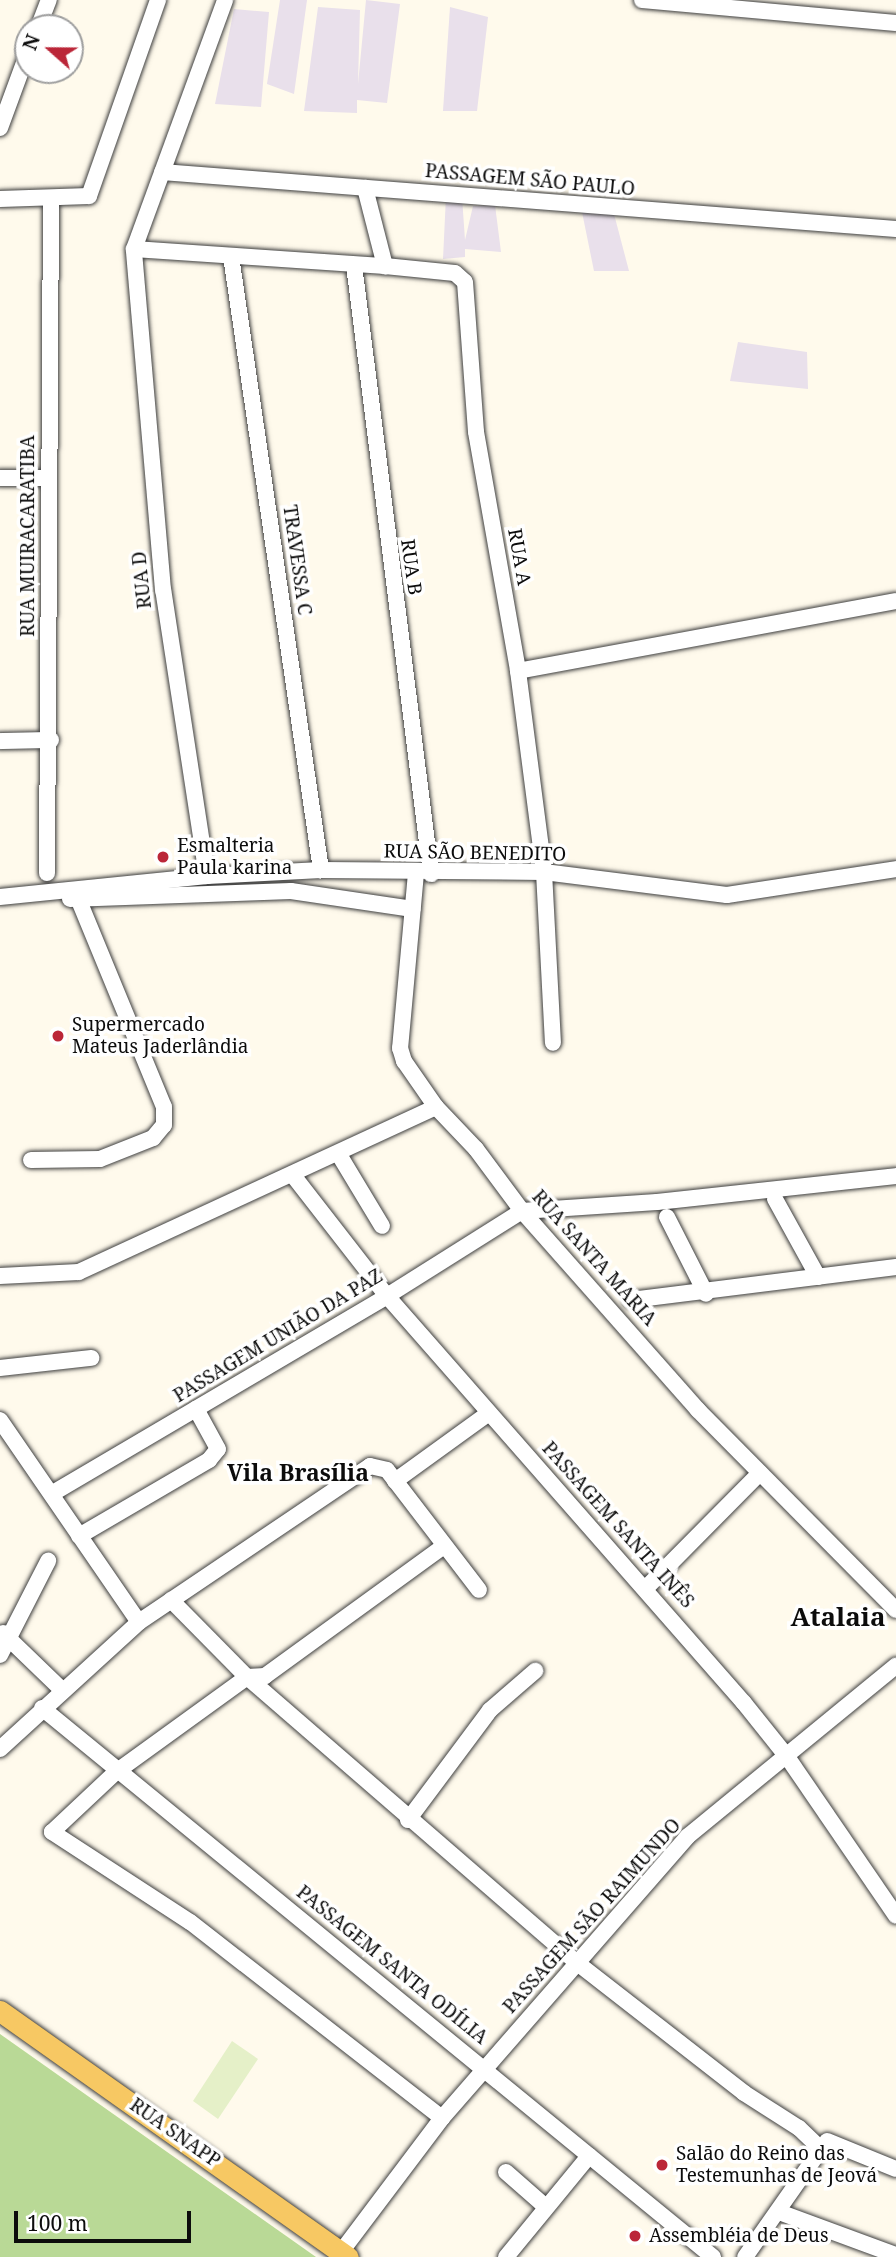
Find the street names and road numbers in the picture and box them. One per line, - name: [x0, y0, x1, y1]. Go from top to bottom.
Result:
- street label: PASSAGEM SÃO PAULO: [424, 159, 636, 201]
- street label: RUA MUIRACARATIBA: [17, 435, 39, 637]
- street label: TRAVESSA C: [278, 503, 316, 617]
- street label: RUA A: [503, 527, 535, 587]
- street label: RUA B: [396, 538, 426, 596]
- street label: RUA D: [128, 550, 156, 610]
- street label: RUA SÃO BENEDITO: [384, 840, 566, 866]
- street label: RUA SANTA MARIA: [527, 1185, 661, 1331]
- street label: PASSAGEM UNIÃO DA PAZ: [169, 1265, 387, 1407]
- street label: PASSAGEM SANTA INÊS: [537, 1437, 699, 1613]
- street label: PASSAGEM SÃO RAIMUNDO: [499, 1814, 685, 2018]
- street label: PASSAGEM SANTA ODÍLIA: [292, 1881, 492, 2049]
- street label: RUA SNAPP: [125, 2094, 225, 2172]

